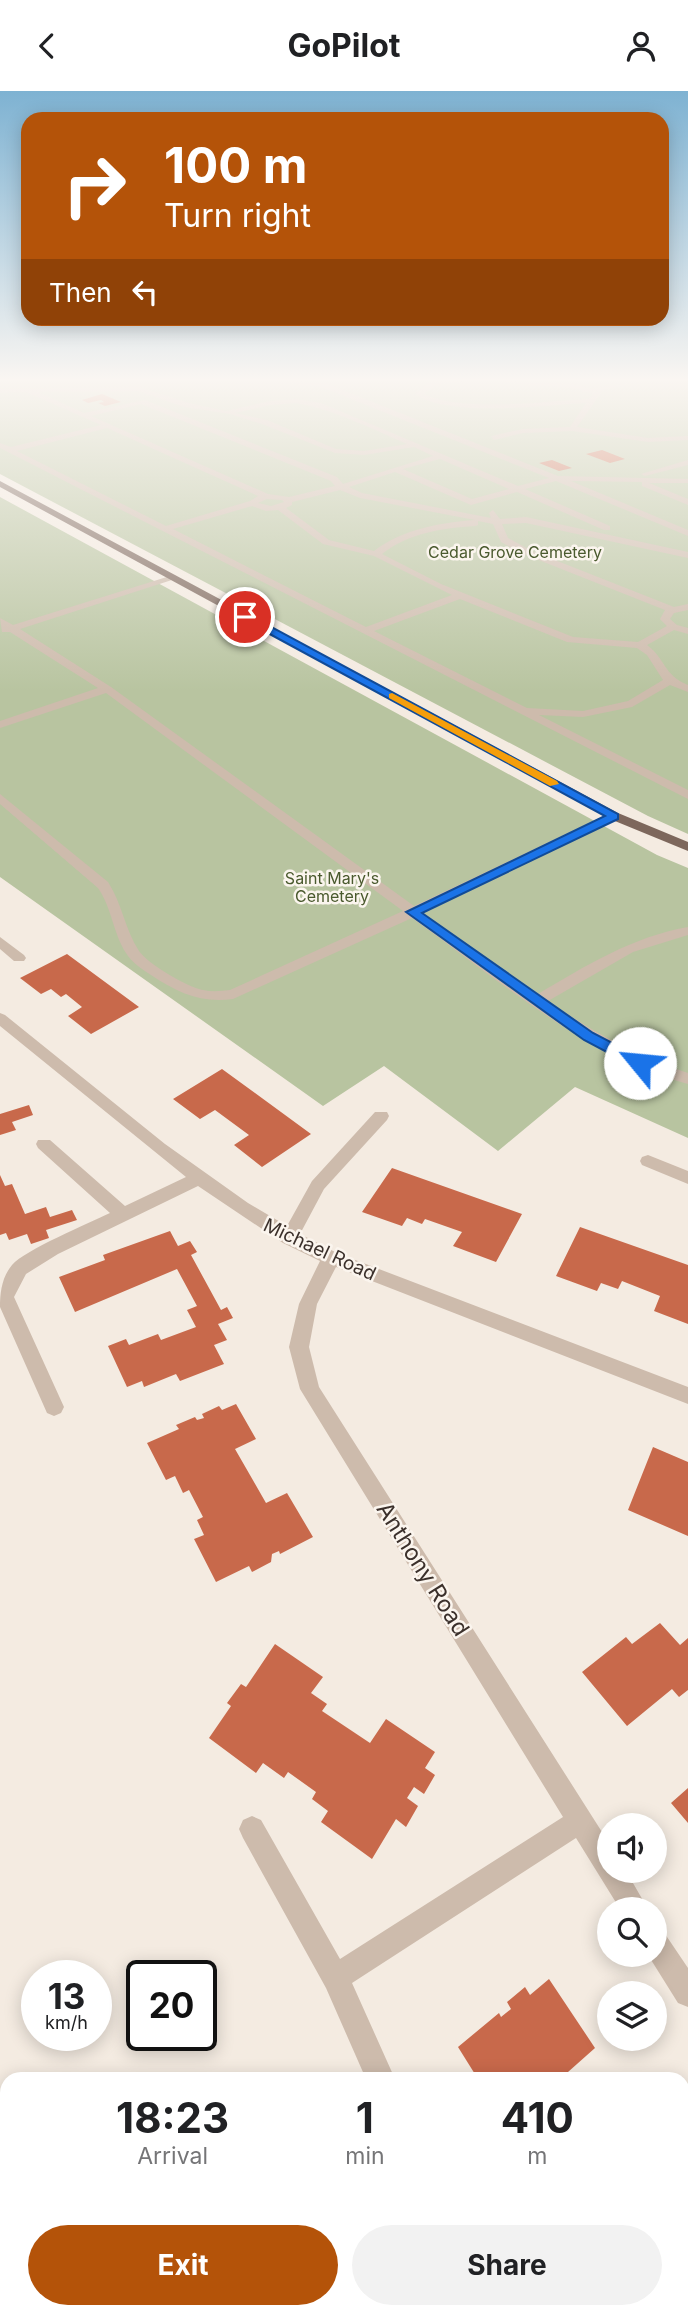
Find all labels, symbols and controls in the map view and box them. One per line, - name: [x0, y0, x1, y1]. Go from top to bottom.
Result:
- text: GoPilot: [287, 26, 401, 65]
- icon: back: [28, 27, 66, 65]
- icon: person: [622, 27, 660, 65]
- text: 100 m: [164, 136, 308, 195]
- icon: right: [49, 140, 140, 231]
- text: Turn right: [164, 196, 311, 235]
- icon: left: [126, 273, 164, 311]
- text: Then: [49, 277, 112, 308]
- park label: Cedar Grove Cemetery: [428, 542, 602, 562]
- pin: [215, 587, 275, 647]
- icon: arrive: [226, 598, 264, 636]
- park label: Saint Mary's Cemetery: [285, 868, 379, 906]
- position arrow: [603, 1026, 677, 1100]
- street label: Michael Road: [260, 1213, 380, 1286]
- street label: Anthony Road: [371, 1497, 475, 1641]
- map controls: [597, 1813, 667, 2051]
- button: sound: [597, 1813, 667, 1883]
- button: search: [597, 1897, 667, 1967]
- speed limit sign: 20: [126, 1960, 217, 2051]
- text: 13: [48, 1975, 85, 2017]
- button: layers: [597, 1981, 667, 2051]
- text: km/h: [45, 2012, 88, 2033]
- text: 18:23: [116, 2092, 229, 2143]
- text: 1: [356, 2092, 374, 2143]
- text: 410: [501, 2092, 574, 2143]
- text: Arrival: [137, 2142, 208, 2170]
- text: min: [345, 2142, 385, 2170]
- text: m: [527, 2142, 547, 2170]
- button: Exit: [28, 2225, 338, 2305]
- button: Share: [352, 2225, 662, 2305]

